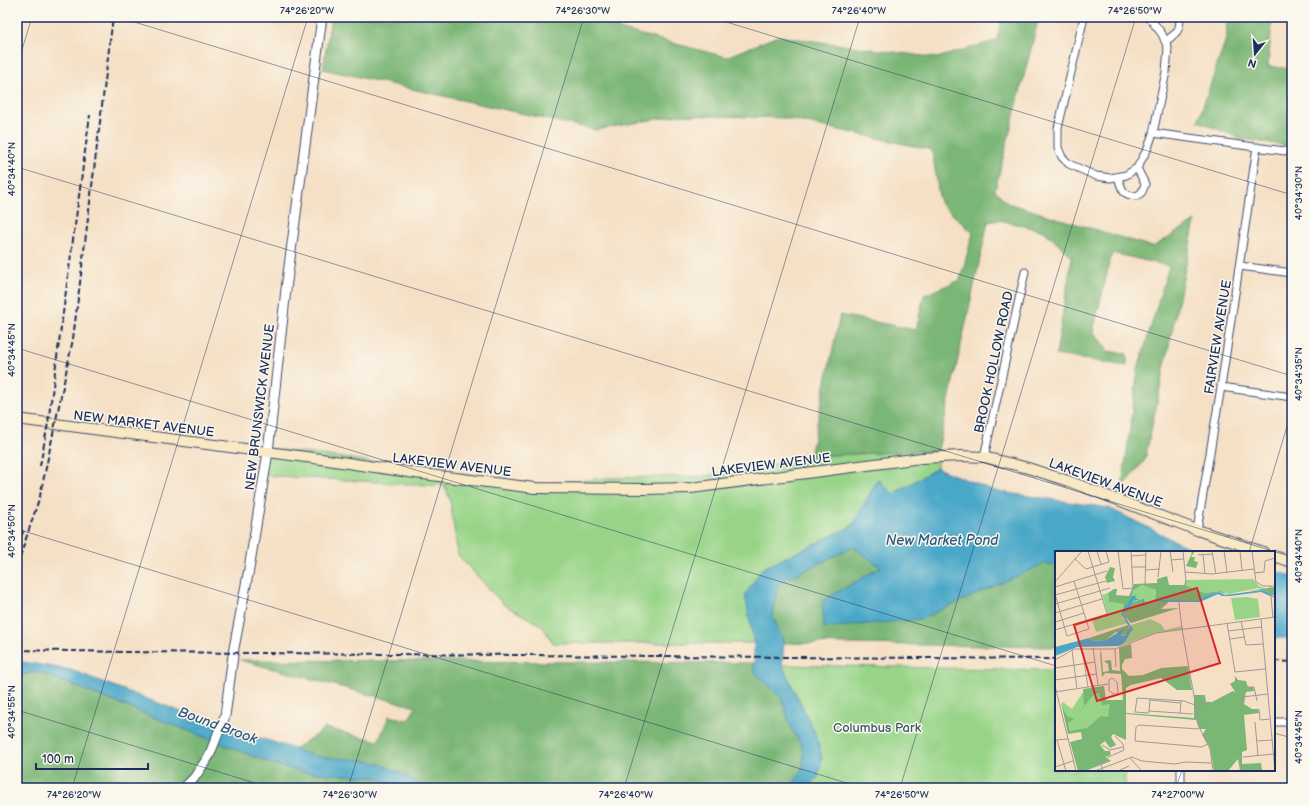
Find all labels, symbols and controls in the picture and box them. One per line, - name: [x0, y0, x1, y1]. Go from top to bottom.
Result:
- text: 74°26'20"W: [280, 5, 334, 17]
- text: 74°26'30"W: [556, 5, 610, 17]
- text: 74°26'40"W: [832, 5, 886, 17]
- text: 74°26'50"W: [1108, 5, 1162, 17]
- north arrow: [1235, 34, 1275, 74]
- text: N: [1246, 56, 1258, 71]
- text: 40°34'40"N: [6, 142, 18, 196]
- text: 40°34'30"N: [1293, 166, 1305, 220]
- street label: FAIRVIEW AVENUE: [1201, 278, 1235, 395]
- street label: BROOK HOLLOW ROAD: [971, 290, 1017, 435]
- text: 40°34'45"N: [6, 323, 18, 377]
- street label: NEW BRUNSWICK AVENUE: [242, 323, 278, 491]
- text: 40°34'35"N: [1293, 347, 1305, 401]
- street label: NEW MARKET AVENUE: [73, 407, 216, 441]
- street label: LAKEVIEW AVENUE: [392, 450, 513, 480]
- street label: LAKEVIEW AVENUE: [711, 450, 832, 480]
- street label: LAKEVIEW AVENUE: [1047, 455, 1165, 511]
- text: 40°34'50"N: [6, 504, 18, 558]
- text: 40°34'40"N: [1293, 529, 1305, 583]
- water label: New Market Pond: [886, 532, 999, 549]
- inset map: [1055, 551, 1275, 771]
- text: 40°34'55"N: [6, 685, 18, 739]
- water label: Bound Brook: [176, 703, 261, 748]
- text: 40°34'45"N: [1293, 710, 1305, 764]
- park label: Columbus Park: [833, 720, 922, 736]
- scale bar: [36, 745, 148, 771]
- text: 100 m: [42, 752, 74, 767]
- text: 74°26'20"W: [47, 789, 101, 801]
- text: 74°26'30"W: [323, 789, 377, 801]
- text: 74°26'40"W: [599, 789, 653, 801]
- text: 74°26'50"W: [875, 789, 929, 801]
- text: 74°27'00"W: [1152, 789, 1204, 801]

